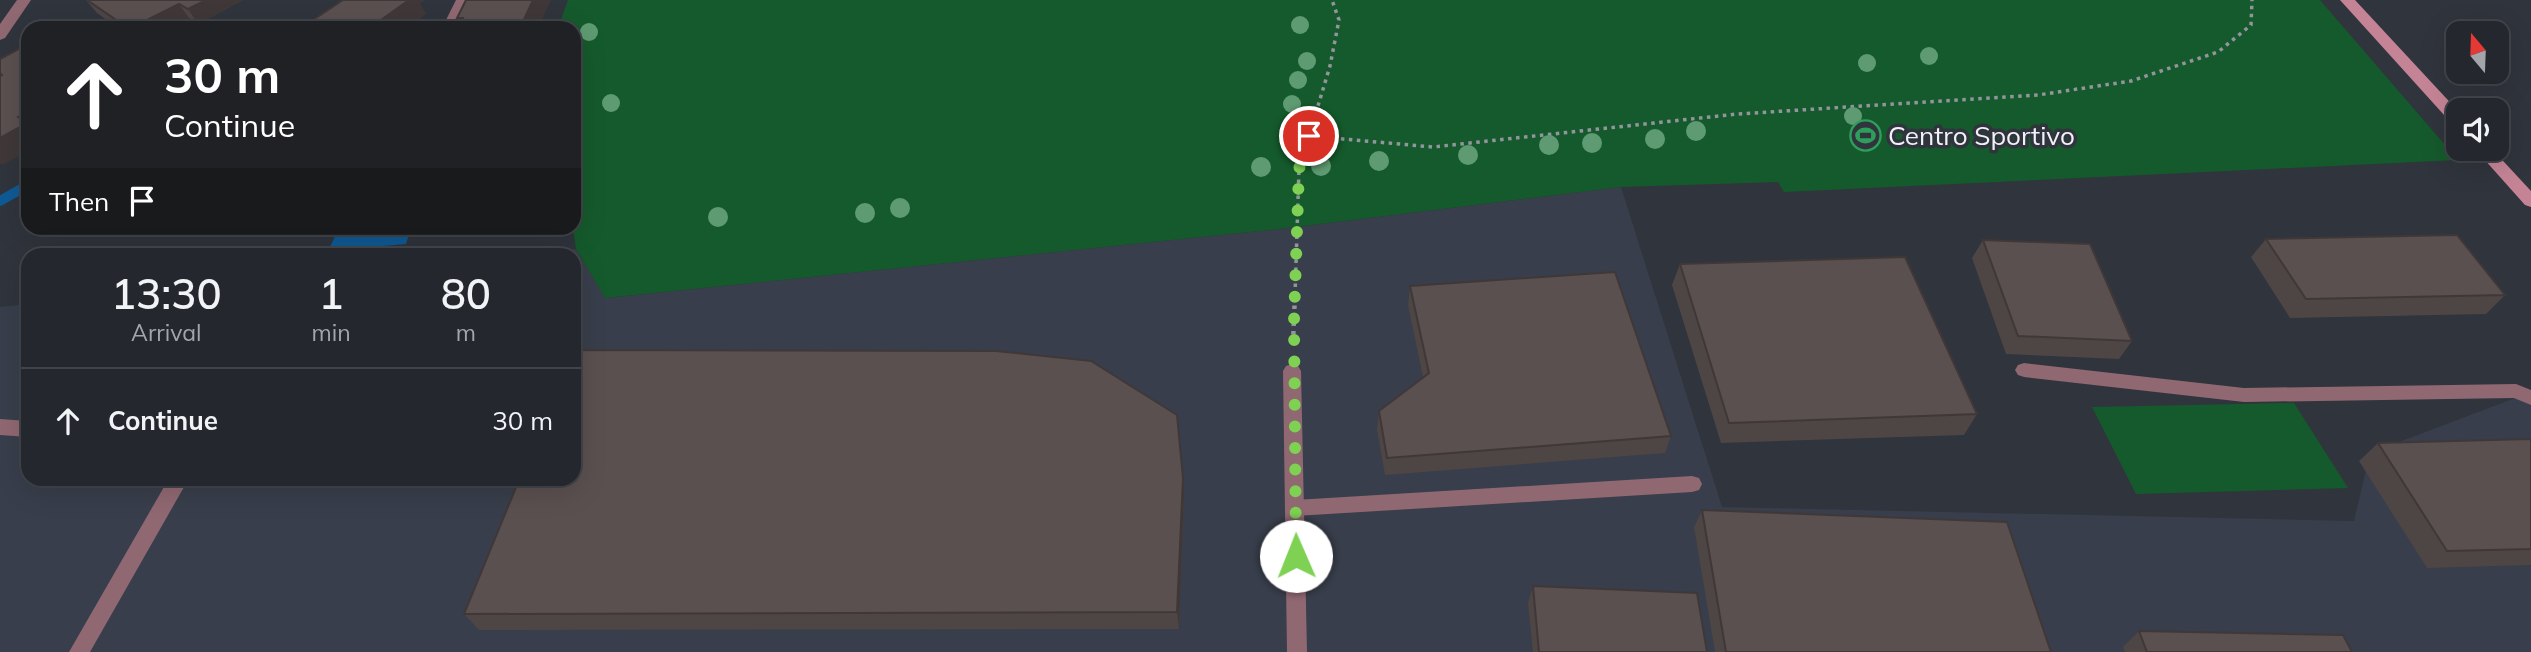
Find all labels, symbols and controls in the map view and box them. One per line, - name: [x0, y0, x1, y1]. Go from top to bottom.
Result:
- north arrow: [2446, 21, 2510, 84]
- map controls: [2446, 21, 2509, 161]
- text: 30 m: [164, 44, 280, 105]
- icon: ahead: [49, 49, 140, 140]
- button: sound: [2446, 98, 2509, 161]
- text: Continue: [164, 105, 295, 145]
- pin: [1279, 106, 1339, 166]
- icon: arrive: [1290, 117, 1328, 155]
- sports icon: Centro Sportivo: [1848, 119, 1882, 153]
- place label: Centro Sportivo: [1888, 119, 2075, 152]
- icon: arrive: [123, 182, 161, 220]
- text: Then: [49, 185, 109, 218]
- text: 13:30: [111, 267, 222, 320]
- text: 1: [319, 267, 344, 320]
- text: 80: [441, 267, 491, 320]
- text: Arrival: [131, 318, 201, 347]
- text: min: [312, 318, 351, 347]
- text: m: [456, 318, 476, 347]
- icon: ahead: [49, 402, 87, 440]
- text: Continue: [108, 404, 218, 437]
- text: 30 m: [492, 404, 553, 437]
- position arrow: [1259, 519, 1333, 593]

